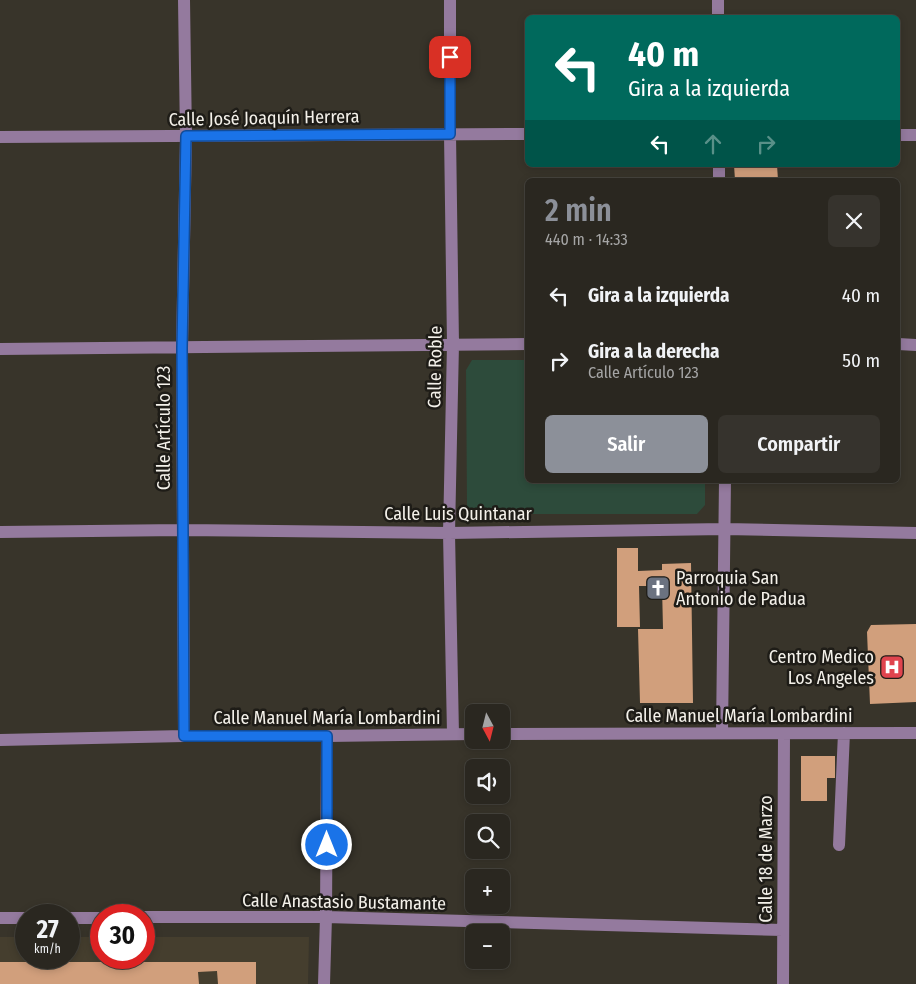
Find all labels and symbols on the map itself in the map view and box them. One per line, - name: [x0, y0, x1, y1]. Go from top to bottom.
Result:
- pin: [429, 36, 471, 78]
- street label: Calle José Joaquín Herrera: [168, 105, 360, 131]
- street label: Calle Roble: [423, 326, 447, 408]
- street label: Calle Artículo 123: [153, 366, 175, 490]
- street label: Calle Luis Quintanar: [384, 503, 533, 525]
- place label: Parroquia San Antonio de Padua: [676, 567, 806, 610]
- church icon: Parroquia San Antonio de Padua: [645, 575, 671, 601]
- place label: Centro Medico Los Angeles: [769, 646, 874, 689]
- hospital icon: Centro Medico Los Angeles: [879, 654, 905, 680]
- north arrow: [465, 704, 510, 749]
- street label: Calle Manuel María Lombardini: [625, 705, 853, 727]
- street label: Calle Manuel María Lombardini: [213, 707, 441, 729]
- street label: Calle 18 de Marzo: [755, 795, 777, 923]
- position arrow: [300, 818, 352, 870]
- street label: Calle Anastasio Bustamante: [242, 889, 446, 915]
- speed limit sign: 30: [90, 904, 155, 969]

